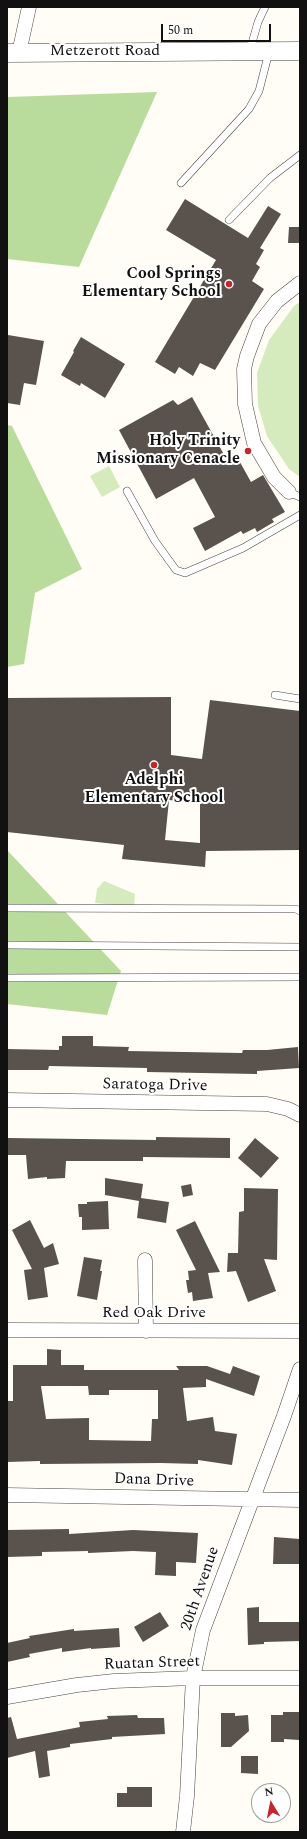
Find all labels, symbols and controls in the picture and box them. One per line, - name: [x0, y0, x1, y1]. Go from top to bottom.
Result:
- scale bar: [163, 16, 273, 42]
- text: 50 m: [168, 21, 193, 40]
- street label: Metzerott Road: [50, 42, 160, 62]
- place label: Cool Springs Elementary School: [82, 265, 221, 303]
- marker: Cool Springs Elementary School: [224, 279, 234, 289]
- place label: Holy Trinity Missionary Cenacle: [96, 432, 240, 470]
- marker: Holy Trinity Missionary Cenacle: [243, 446, 253, 456]
- marker: Adelphi Elementary School: [149, 760, 159, 770]
- place label: Adelphi Elementary School: [84, 771, 224, 809]
- street label: Saratoga Drive: [102, 1075, 208, 1097]
- street label: Red Oak Drive: [102, 1304, 206, 1324]
- street label: Dana Drive: [113, 1470, 195, 1492]
- street label: 20th Avenue: [178, 1544, 224, 1634]
- street label: Ruatan Street: [104, 1653, 200, 1675]
- north arrow: [251, 1783, 291, 1823]
- text: N: [263, 1783, 275, 1801]

